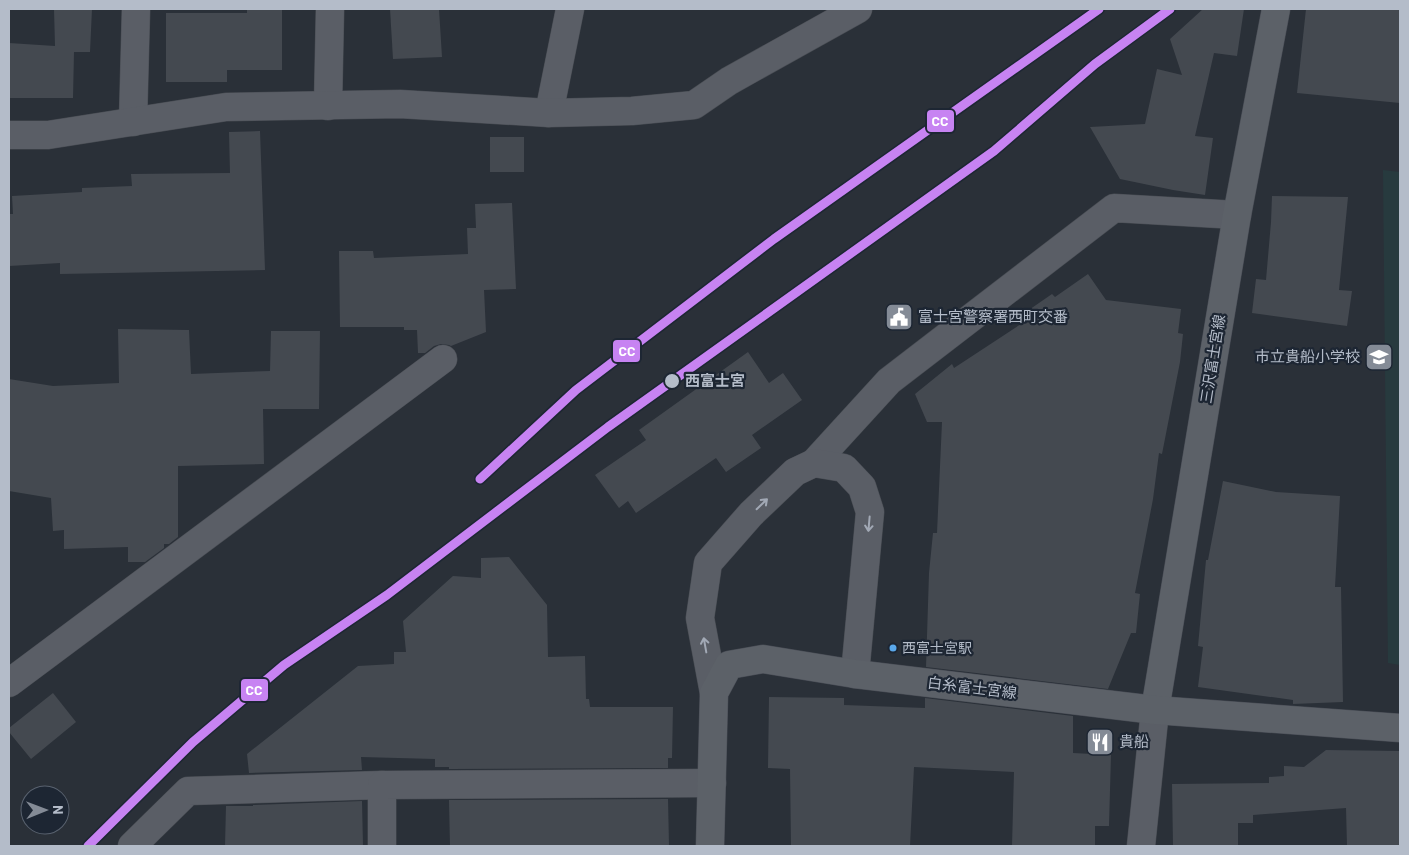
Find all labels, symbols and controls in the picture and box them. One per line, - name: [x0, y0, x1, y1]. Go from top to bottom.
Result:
- line badge: CC: [926, 109, 955, 133]
- text: CC: [931, 112, 949, 129]
- public building icon: 富士宮警察署西町交番: [884, 302, 914, 332]
- place label: 富士宮警察署西町交番: [918, 307, 1068, 325]
- street label: 三沢富士宮線: [1196, 313, 1228, 405]
- line badge: CC: [612, 339, 641, 363]
- text: CC: [618, 342, 636, 359]
- school or university icon: 市立貴船小学校: [1364, 342, 1394, 372]
- place label: 市立貴船小学校: [1255, 347, 1360, 365]
- place label: 西富士宮: [685, 371, 745, 389]
- marker: 西富士宮: [663, 372, 681, 390]
- one-way arrow: [755, 498, 768, 510]
- one-way arrow: [864, 516, 874, 532]
- one-way arrow: [700, 637, 710, 653]
- place label: 西富士宮駅: [902, 639, 972, 656]
- marker: 西富士宮駅: [888, 643, 898, 653]
- street label: 白糸富士宮線: [926, 673, 1018, 701]
- line badge: CC: [240, 678, 269, 702]
- text: CC: [245, 681, 263, 698]
- restaurant icon: 貴船: [1085, 727, 1115, 757]
- place label: 貴船: [1119, 732, 1149, 750]
- north arrow: [20, 785, 70, 835]
- text: N: [50, 805, 67, 815]

